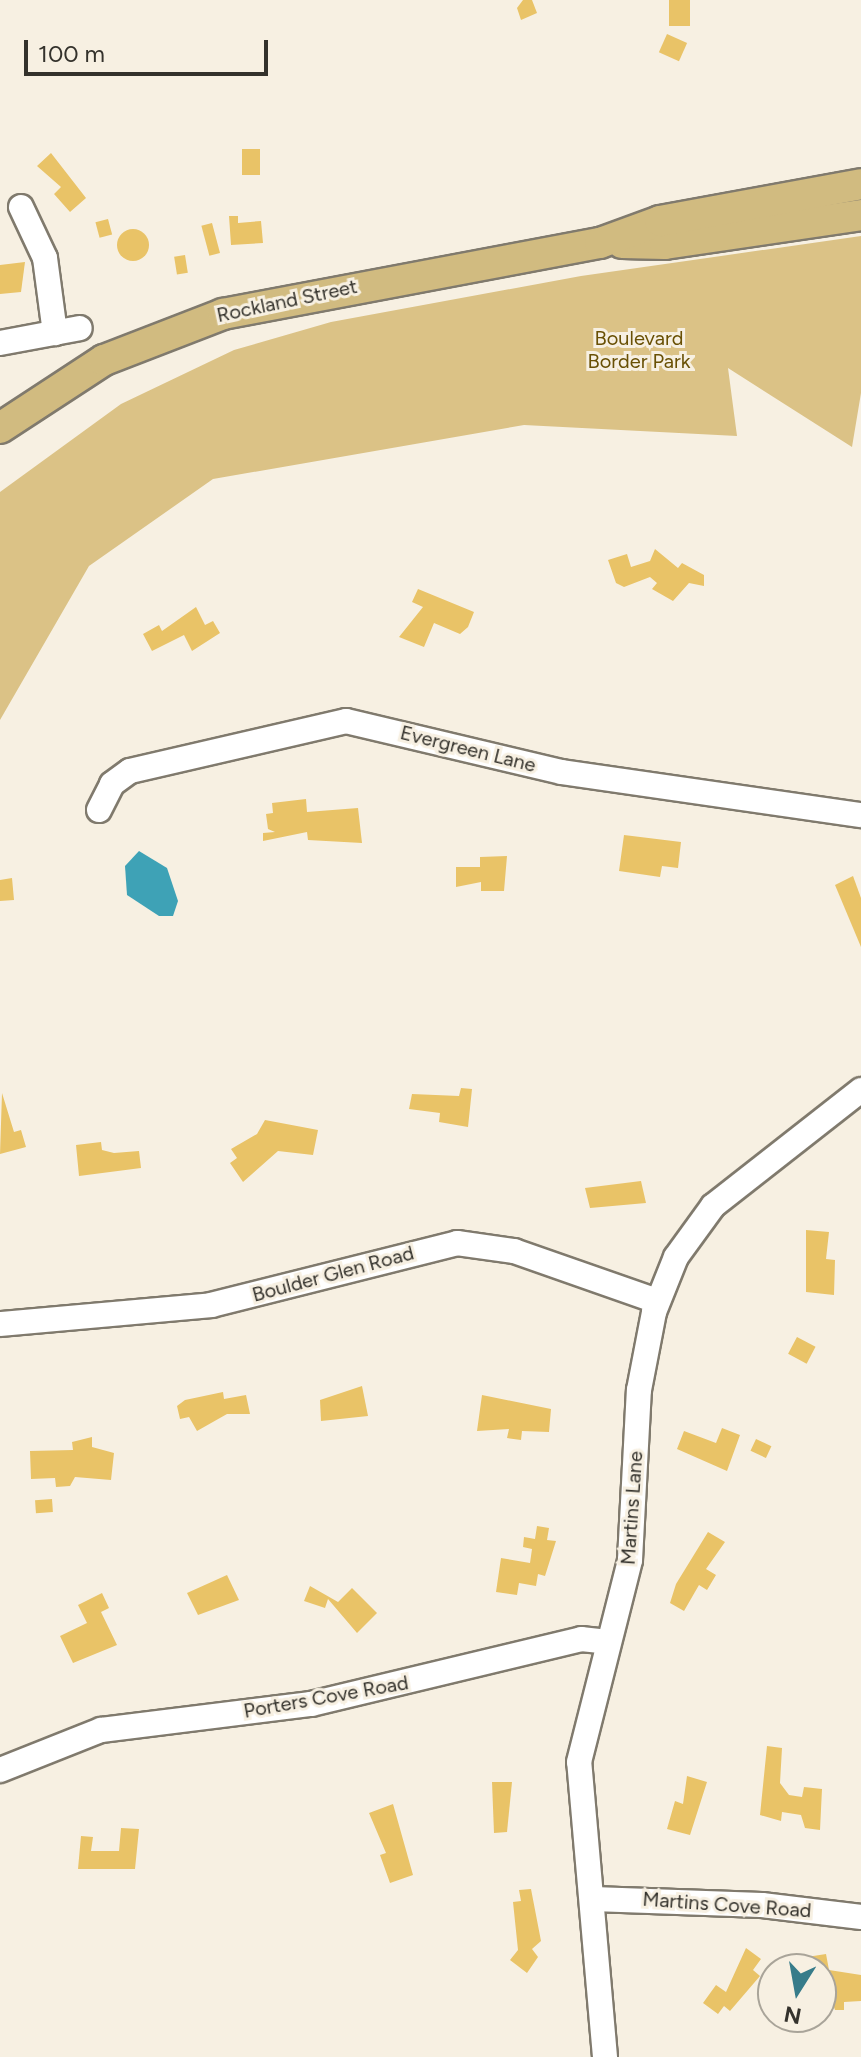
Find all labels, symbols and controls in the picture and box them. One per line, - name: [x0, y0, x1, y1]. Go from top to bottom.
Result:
- scale bar: [28, 24, 272, 74]
- text: 100 m: [38, 39, 105, 68]
- street label: Rockland Street: [215, 274, 359, 328]
- park label: Boulevard Border Park: [588, 326, 690, 373]
- street label: Evergreen Lane: [398, 721, 538, 777]
- street label: Boulder Glen Road: [250, 1241, 416, 1307]
- street label: Martins Lane: [616, 1450, 648, 1566]
- street label: Porters Cove Road: [242, 1671, 410, 1723]
- street label: Martins Cove Road: [642, 1887, 812, 1923]
- north arrow: [757, 1953, 837, 2033]
- text: N: [782, 2000, 804, 2030]

